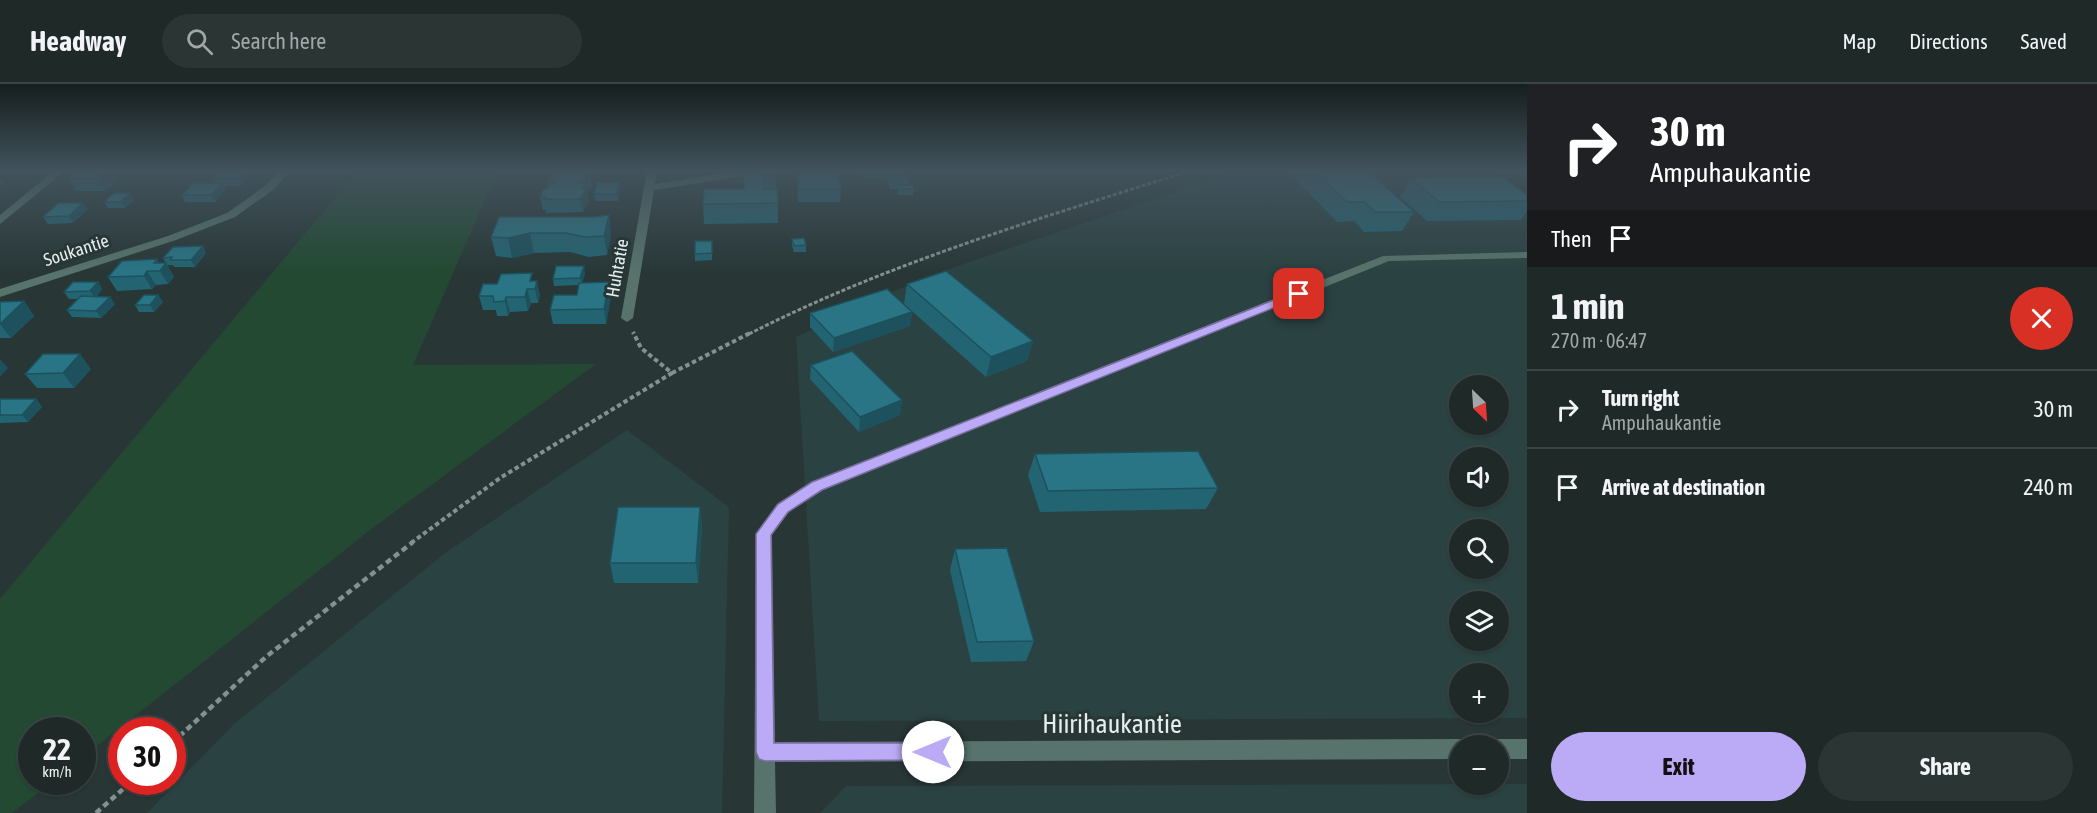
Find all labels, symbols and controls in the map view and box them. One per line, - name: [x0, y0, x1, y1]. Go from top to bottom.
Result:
- search box: [162, 14, 582, 68]
- text: Headway: [30, 25, 126, 57]
- icon: search: [183, 25, 216, 58]
- text: Search here: [231, 28, 326, 54]
- text: Map: [1842, 29, 1876, 53]
- text: Directions: [1909, 29, 1988, 53]
- text: Saved: [2021, 29, 2067, 53]
- text: 30 m: [1650, 107, 1725, 155]
- icon: right: [1551, 108, 1629, 186]
- text: Ampuhaukantie: [1650, 157, 1811, 188]
- icon: arrive: [1604, 222, 1637, 255]
- text: Then: [1551, 226, 1592, 252]
- street label: Soukantie: [41, 230, 111, 270]
- street label: Huhtatie: [602, 237, 632, 299]
- pin: [1273, 268, 1324, 319]
- icon: arrive: [1282, 277, 1315, 310]
- text: 1 min: [1551, 285, 1625, 327]
- button: close: [2010, 287, 2073, 350]
- text: 270 m · 06:47: [1551, 329, 1647, 352]
- north arrow: [1449, 375, 1509, 435]
- map controls: [1449, 375, 1509, 795]
- text: Turn right: [1602, 385, 1679, 411]
- icon: right: [1551, 393, 1584, 426]
- text: 30 m: [2033, 396, 2073, 422]
- text: Ampuhaukantie: [1602, 411, 1721, 434]
- button: sound: [1449, 447, 1509, 507]
- icon: arrive: [1551, 471, 1584, 504]
- text: Arrive at destination: [1602, 474, 1765, 500]
- text: 240 m: [2023, 474, 2073, 500]
- button: search: [1449, 519, 1509, 579]
- button: layers: [1449, 591, 1509, 651]
- button: +: [1449, 663, 1509, 723]
- street label: Hiirihaukantie: [1042, 709, 1182, 739]
- speed limit sign: 30: [108, 717, 186, 795]
- position arrow: [901, 720, 965, 784]
- text: 22: [43, 732, 71, 766]
- button: Exit: [1551, 732, 1806, 801]
- button: Share: [1818, 732, 2073, 801]
- button: −: [1449, 735, 1509, 795]
- text: km/h: [42, 763, 72, 780]

